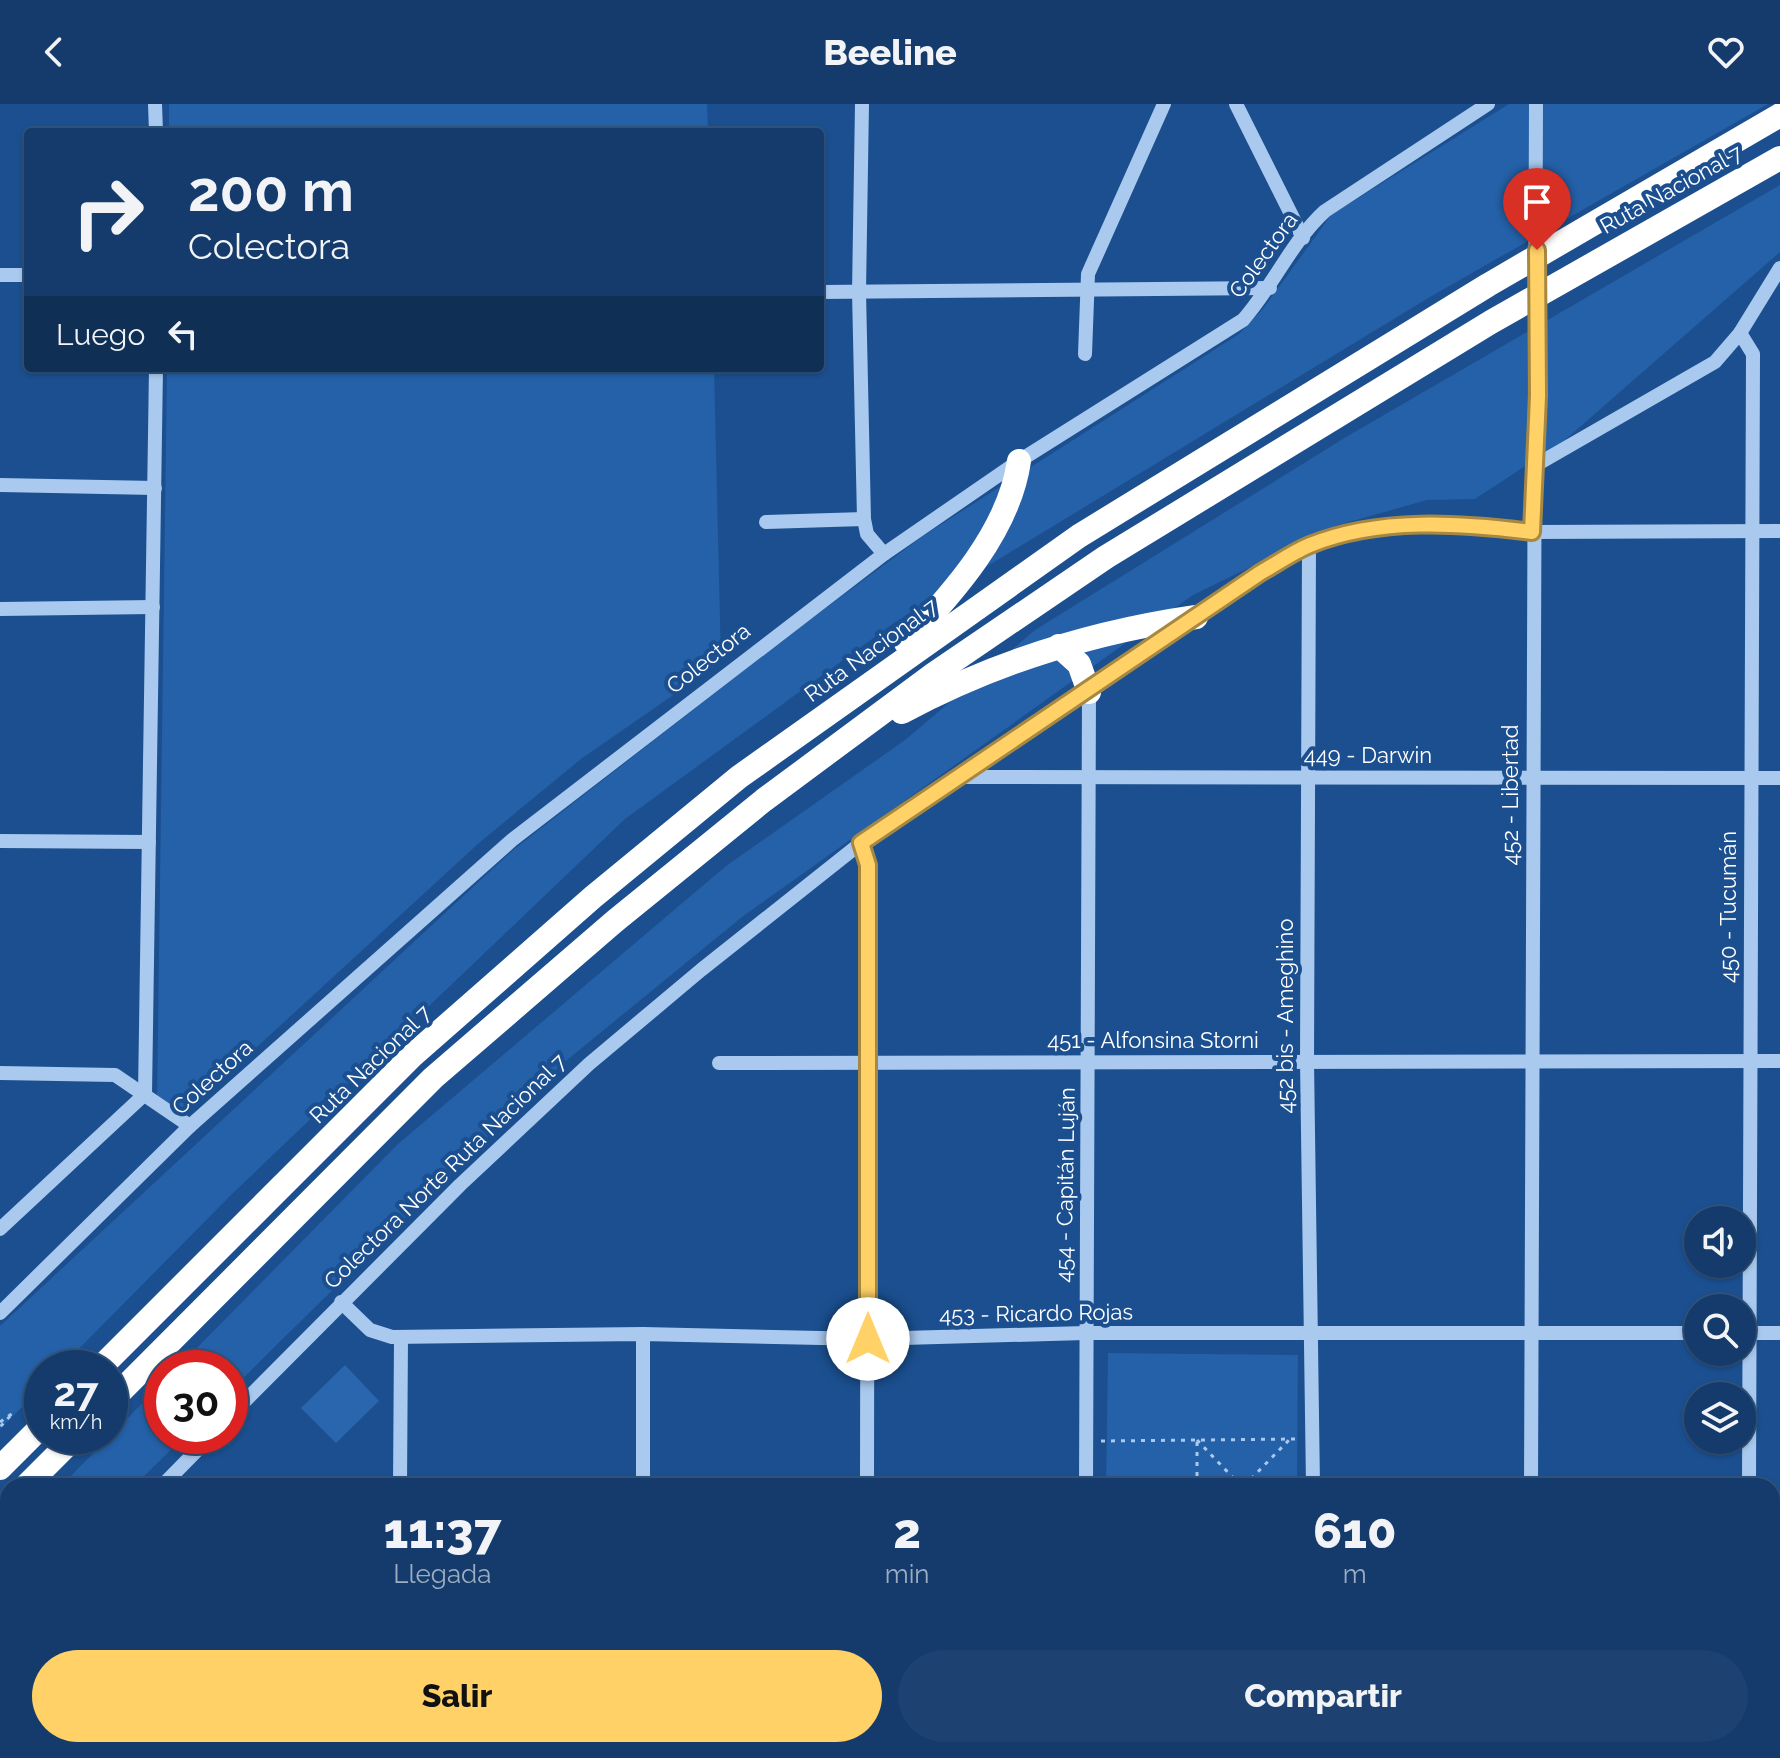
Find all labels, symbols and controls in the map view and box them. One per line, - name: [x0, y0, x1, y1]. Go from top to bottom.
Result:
- icon: back: [32, 30, 76, 74]
- icon: heart: [1704, 30, 1748, 74]
- text: Beeline: [823, 31, 957, 73]
- street label: Ruta Nacional 7: [1595, 139, 1747, 239]
- text: 200 m: [188, 158, 354, 224]
- icon: right: [56, 160, 160, 264]
- pin: [1503, 168, 1571, 250]
- icon: arrive: [1515, 180, 1559, 224]
- street label: Colectora: [1223, 207, 1303, 303]
- text: Colectora: [188, 225, 350, 267]
- icon: left: [161, 312, 205, 356]
- text: Luego: [56, 317, 145, 352]
- street label: Ruta Nacional 7: [799, 593, 943, 707]
- street label: Colectora: [661, 617, 755, 699]
- street label: 452 - Libertad: [1497, 725, 1523, 865]
- street label: 449 - Darwin: [1304, 742, 1432, 768]
- street label: 450 - Tucumán: [1715, 831, 1741, 983]
- street label: 452 bis - Ameghino: [1272, 918, 1298, 1114]
- street label: Ruta Nacional 7: [304, 999, 436, 1128]
- street label: 451 - Alfonsina Storni: [1047, 1027, 1259, 1053]
- street label: Colectora: [166, 1034, 258, 1120]
- street label: Colectora Norte Ruta Nacional 7: [319, 1048, 572, 1294]
- street label: 454 - Capitán Luján: [1050, 1087, 1080, 1283]
- map controls: [1684, 1206, 1756, 1454]
- button: sound: [1684, 1206, 1756, 1278]
- button: search: [1684, 1294, 1756, 1366]
- position arrow: [826, 1297, 910, 1381]
- street label: 453 - Ricardo Rojas: [939, 1298, 1133, 1328]
- speed limit sign: 30: [144, 1350, 248, 1454]
- text: 27: [53, 1368, 98, 1415]
- button: layers: [1684, 1382, 1756, 1454]
- text: km/h: [50, 1410, 102, 1434]
- text: 11:37: [383, 1503, 501, 1559]
- text: 2: [893, 1503, 921, 1559]
- text: 610: [1313, 1503, 1397, 1559]
- text: Llegada: [393, 1559, 491, 1589]
- text: min: [885, 1559, 930, 1589]
- text: m: [1343, 1559, 1367, 1589]
- button: Salir: [32, 1650, 882, 1742]
- button: Compartir: [898, 1650, 1748, 1742]

